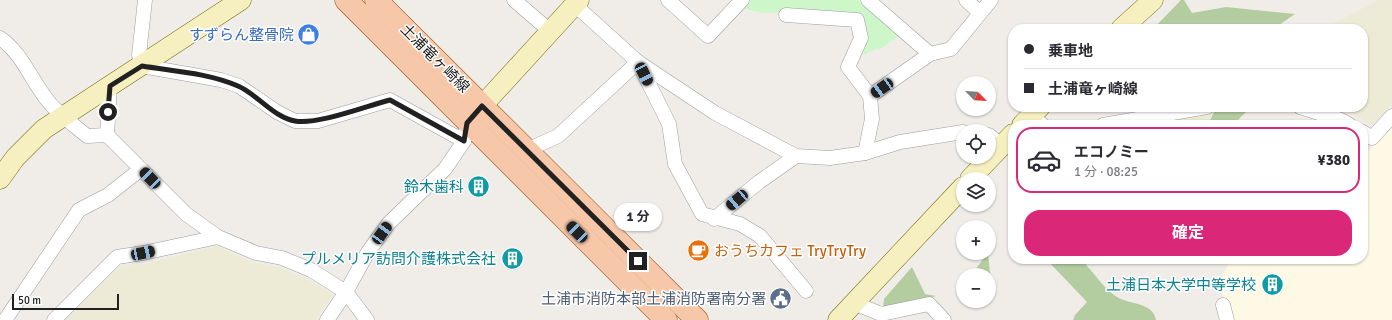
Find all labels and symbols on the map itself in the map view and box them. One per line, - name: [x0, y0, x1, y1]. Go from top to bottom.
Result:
- street label: 土浦竜ヶ崎線: [397, 20, 473, 96]
- shop icon: すずらん整骨院: [296, 22, 322, 48]
- place label: すずらん整骨院: [189, 26, 294, 44]
- car: [633, 61, 655, 87]
- car: [869, 76, 895, 100]
- north arrow: [956, 76, 996, 116]
- route start: [99, 103, 117, 121]
- car: [137, 165, 163, 191]
- building icon: 鈴木歯科: [466, 174, 492, 200]
- place label: 鈴木歯科: [404, 178, 464, 196]
- car: [724, 188, 750, 212]
- callout: 1 分: [614, 203, 662, 231]
- car: [564, 219, 590, 245]
- car: [370, 220, 394, 246]
- cafe icon: おうちカフェ TryTryTry: [685, 238, 711, 264]
- place label: おうちカフェ TryTryTry: [714, 242, 866, 260]
- car: [130, 245, 156, 261]
- building icon: プルメリア訪問介護株式会社: [499, 246, 525, 272]
- place label: プルメリア訪問介護株式会社: [301, 250, 496, 268]
- route end: [629, 252, 647, 270]
- building icon: 土浦日本大学中等学校: [1259, 272, 1285, 298]
- place label: 土浦日本大学中等学校: [1106, 276, 1256, 294]
- public building icon: 土浦市消防本部土浦消防署南分署: [768, 286, 794, 312]
- place label: 土浦市消防本部土浦消防署南分署: [541, 290, 766, 308]
- scale bar: [12, 292, 119, 311]

